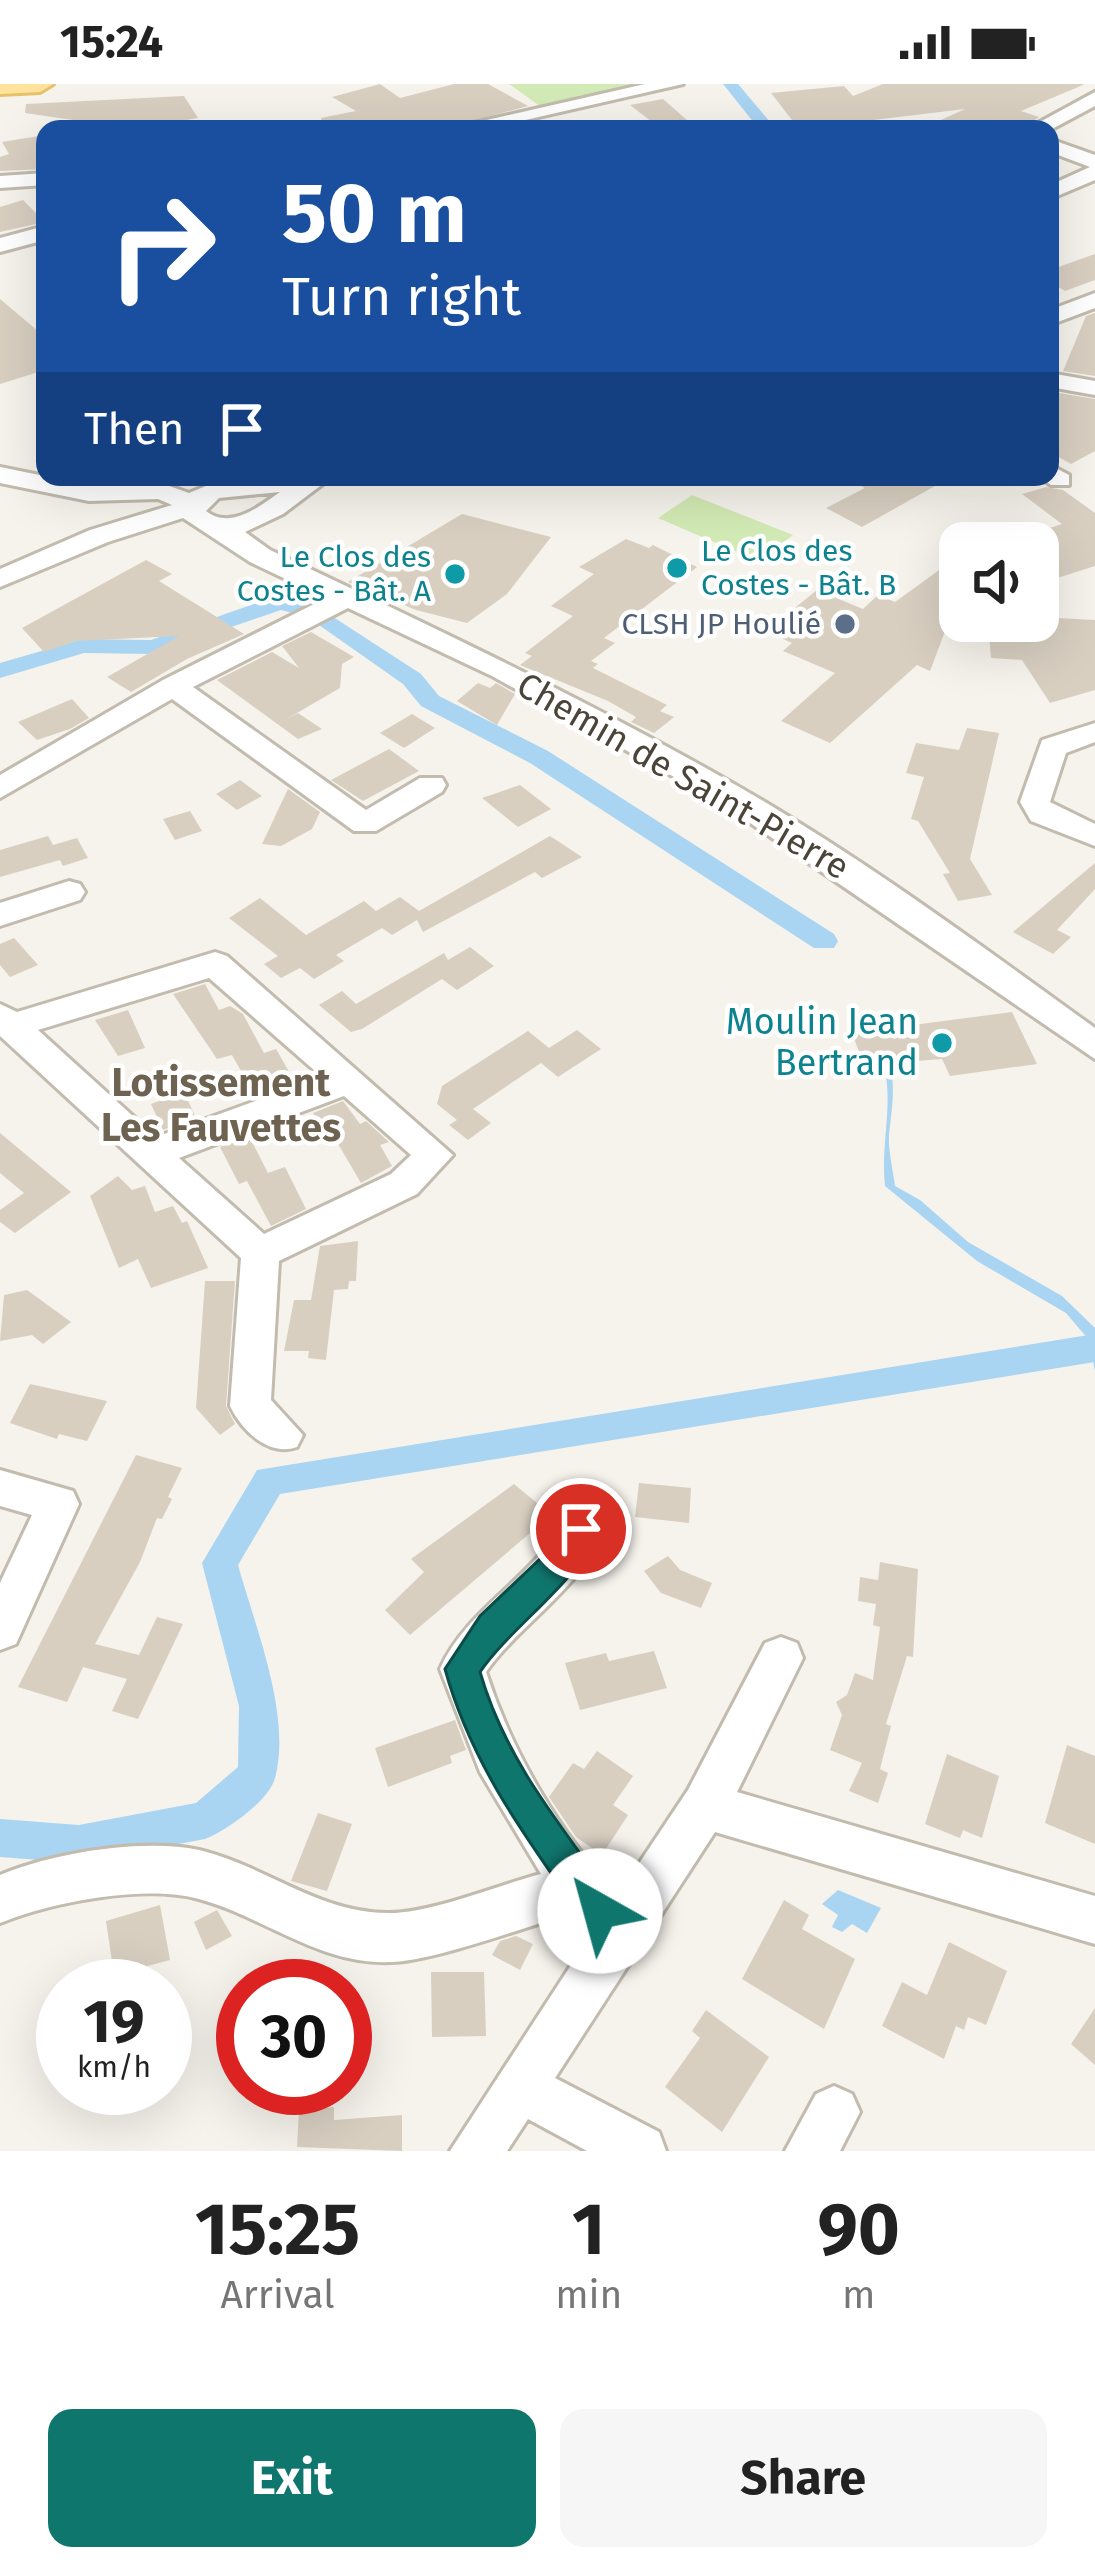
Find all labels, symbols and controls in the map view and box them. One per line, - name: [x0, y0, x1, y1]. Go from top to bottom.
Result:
- text: 15:24: [60, 15, 163, 69]
- text: 50 m: [282, 163, 467, 264]
- icon: right: [84, 168, 240, 324]
- text: Turn right: [282, 265, 521, 329]
- icon: arrive: [209, 396, 275, 462]
- text: Then: [84, 402, 185, 456]
- map controls: [939, 522, 1059, 642]
- button: sound: [939, 522, 1059, 642]
- place label: Le Clos des Costes - Bât. B: [701, 533, 896, 603]
- place label: Le Clos des Costes - Bât. A: [237, 539, 432, 609]
- marker: Le Clos des Costes - Bât. B: [664, 555, 690, 581]
- marker: Le Clos des Costes - Bât. A: [442, 561, 468, 587]
- place label: CLSH JP Houlié: [622, 606, 821, 642]
- marker: CLSH JP Houlié: [832, 611, 858, 637]
- street label: Chemin de Saint-Pierre: [509, 663, 857, 889]
- place label: Moulin Jean Bertrand: [726, 1000, 918, 1085]
- marker: Moulin Jean Bertrand: [929, 1030, 955, 1056]
- district label: Lotissement Les Fauvettes: [101, 1060, 341, 1151]
- pin: [530, 1478, 632, 1580]
- icon: arrive: [548, 1496, 614, 1562]
- position arrow: [537, 1848, 663, 1974]
- speed limit sign: 30: [216, 1959, 372, 2115]
- text: 19: [83, 1986, 145, 2058]
- text: km/h: [77, 2049, 151, 2085]
- text: 15:25: [195, 2187, 360, 2273]
- text: 1: [572, 2187, 606, 2273]
- text: 90: [817, 2187, 900, 2273]
- text: Arrival: [220, 2272, 335, 2318]
- text: min: [555, 2272, 622, 2318]
- text: m: [842, 2272, 875, 2318]
- button: Exit: [48, 2409, 536, 2547]
- button: Share: [560, 2409, 1047, 2547]

